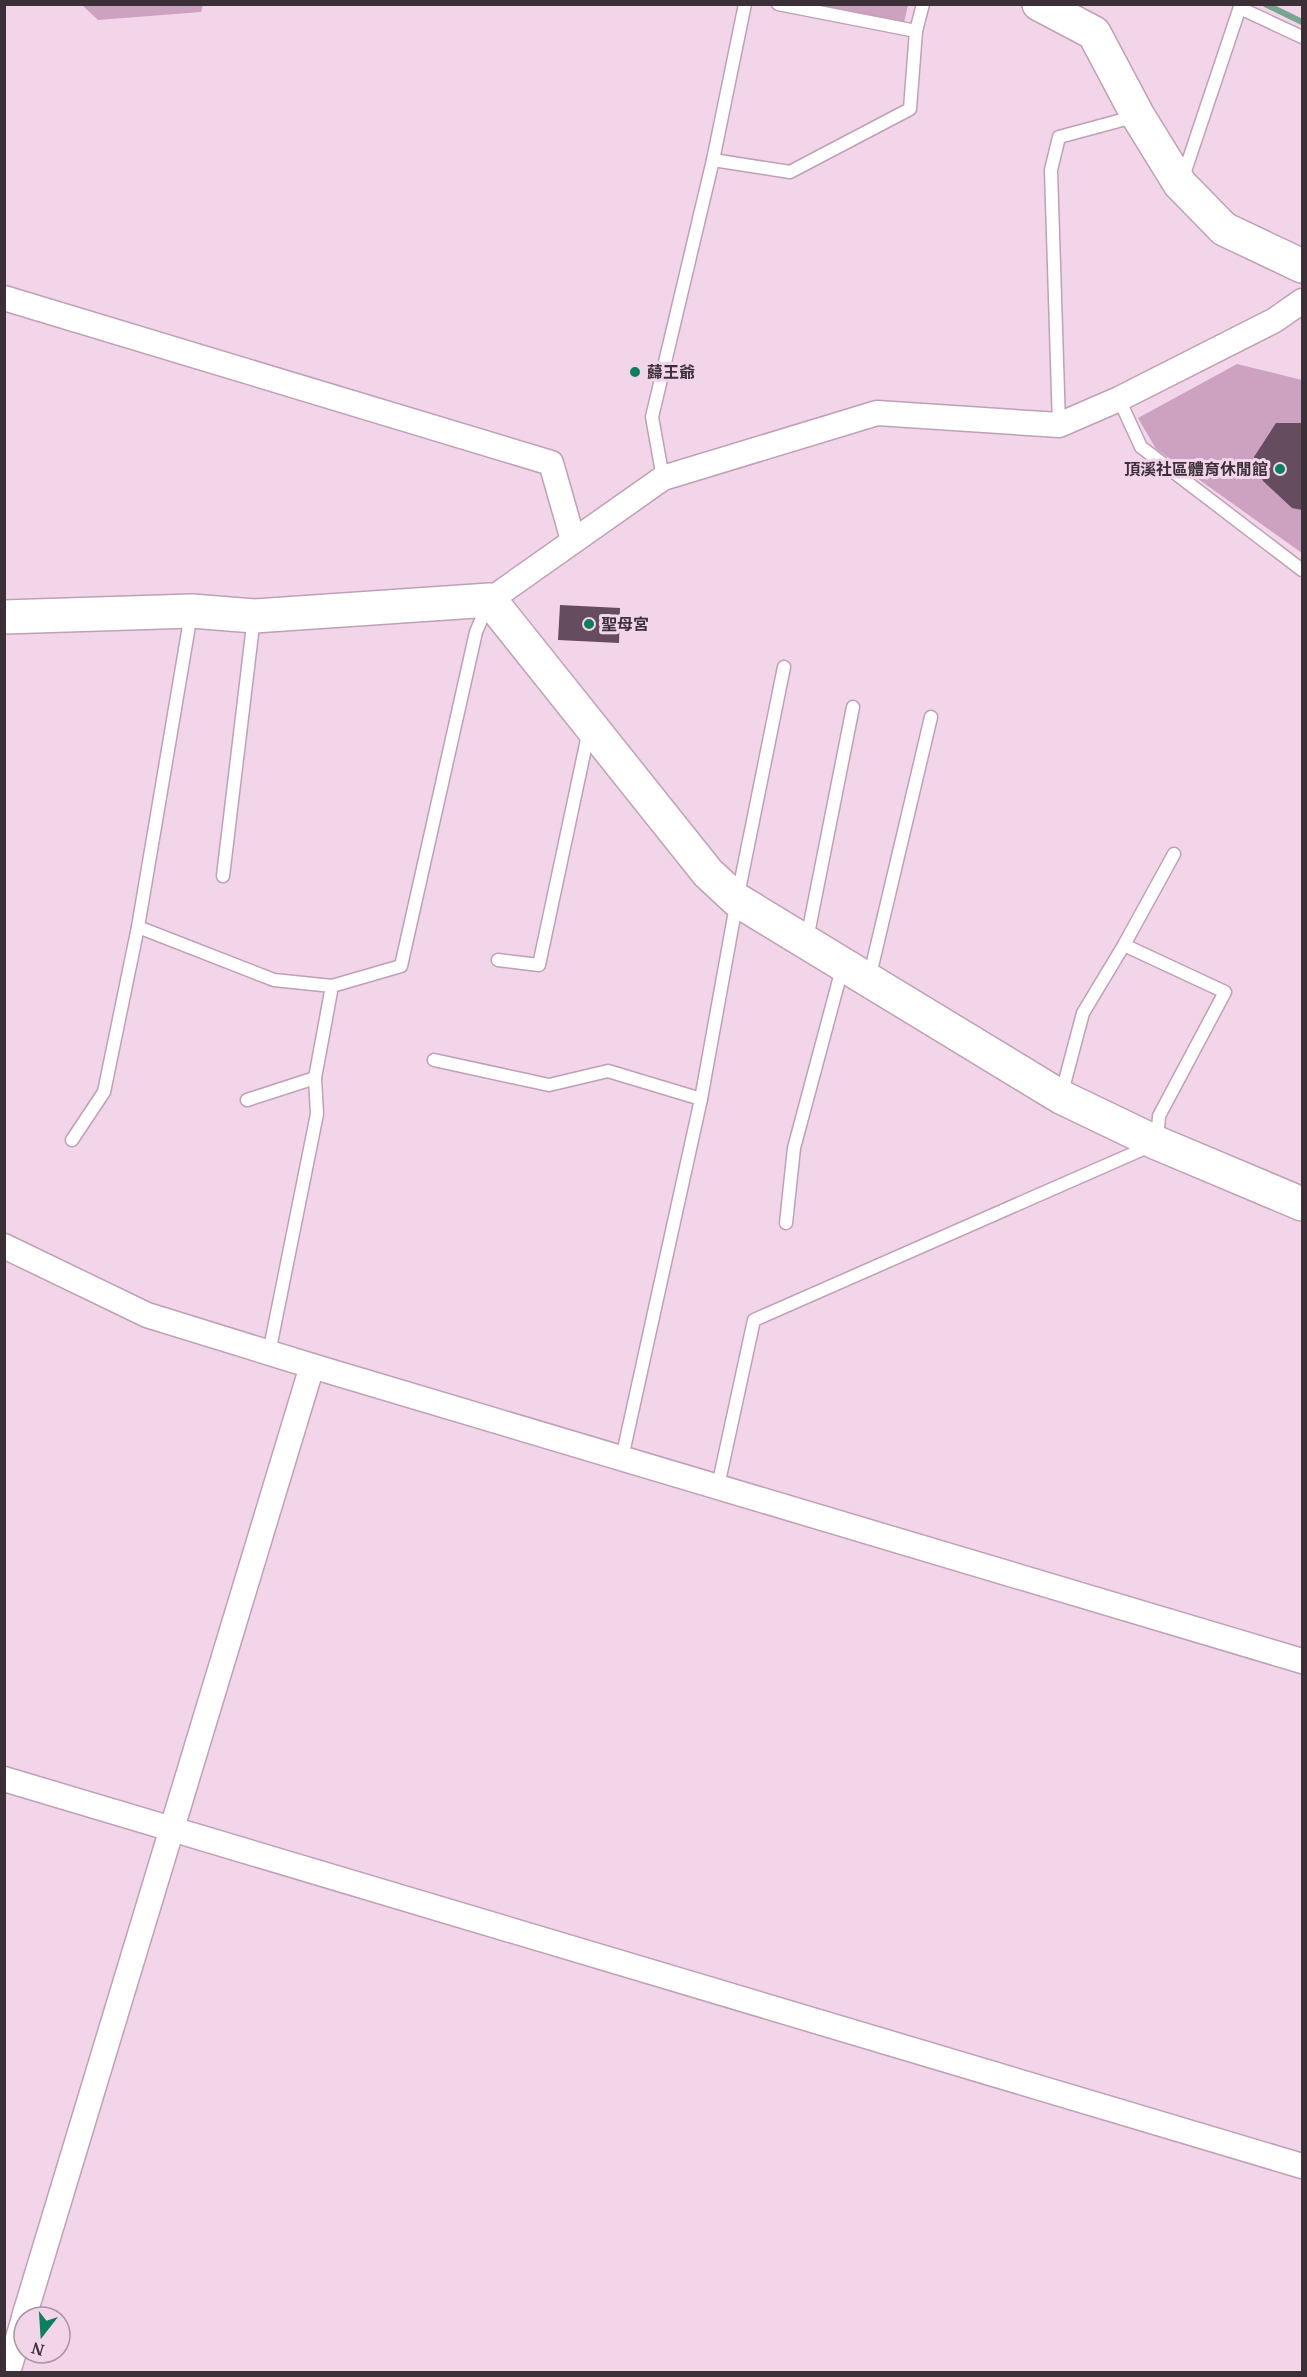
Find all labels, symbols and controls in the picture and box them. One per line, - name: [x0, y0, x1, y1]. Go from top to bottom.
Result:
- place label: 蘬王爺: [647, 361, 695, 383]
- marker: 蘬王爺: [628, 365, 642, 379]
- place label: 頂溪社區體育休閒館: [1124, 458, 1268, 480]
- marker: 頂溪社區體育休閒館: [1273, 462, 1287, 476]
- place label: 聖母宮: [601, 613, 649, 635]
- marker: 聖母宮: [582, 617, 596, 631]
- north arrow: [12, 2305, 72, 2365]
- text: N: [29, 2337, 47, 2362]

